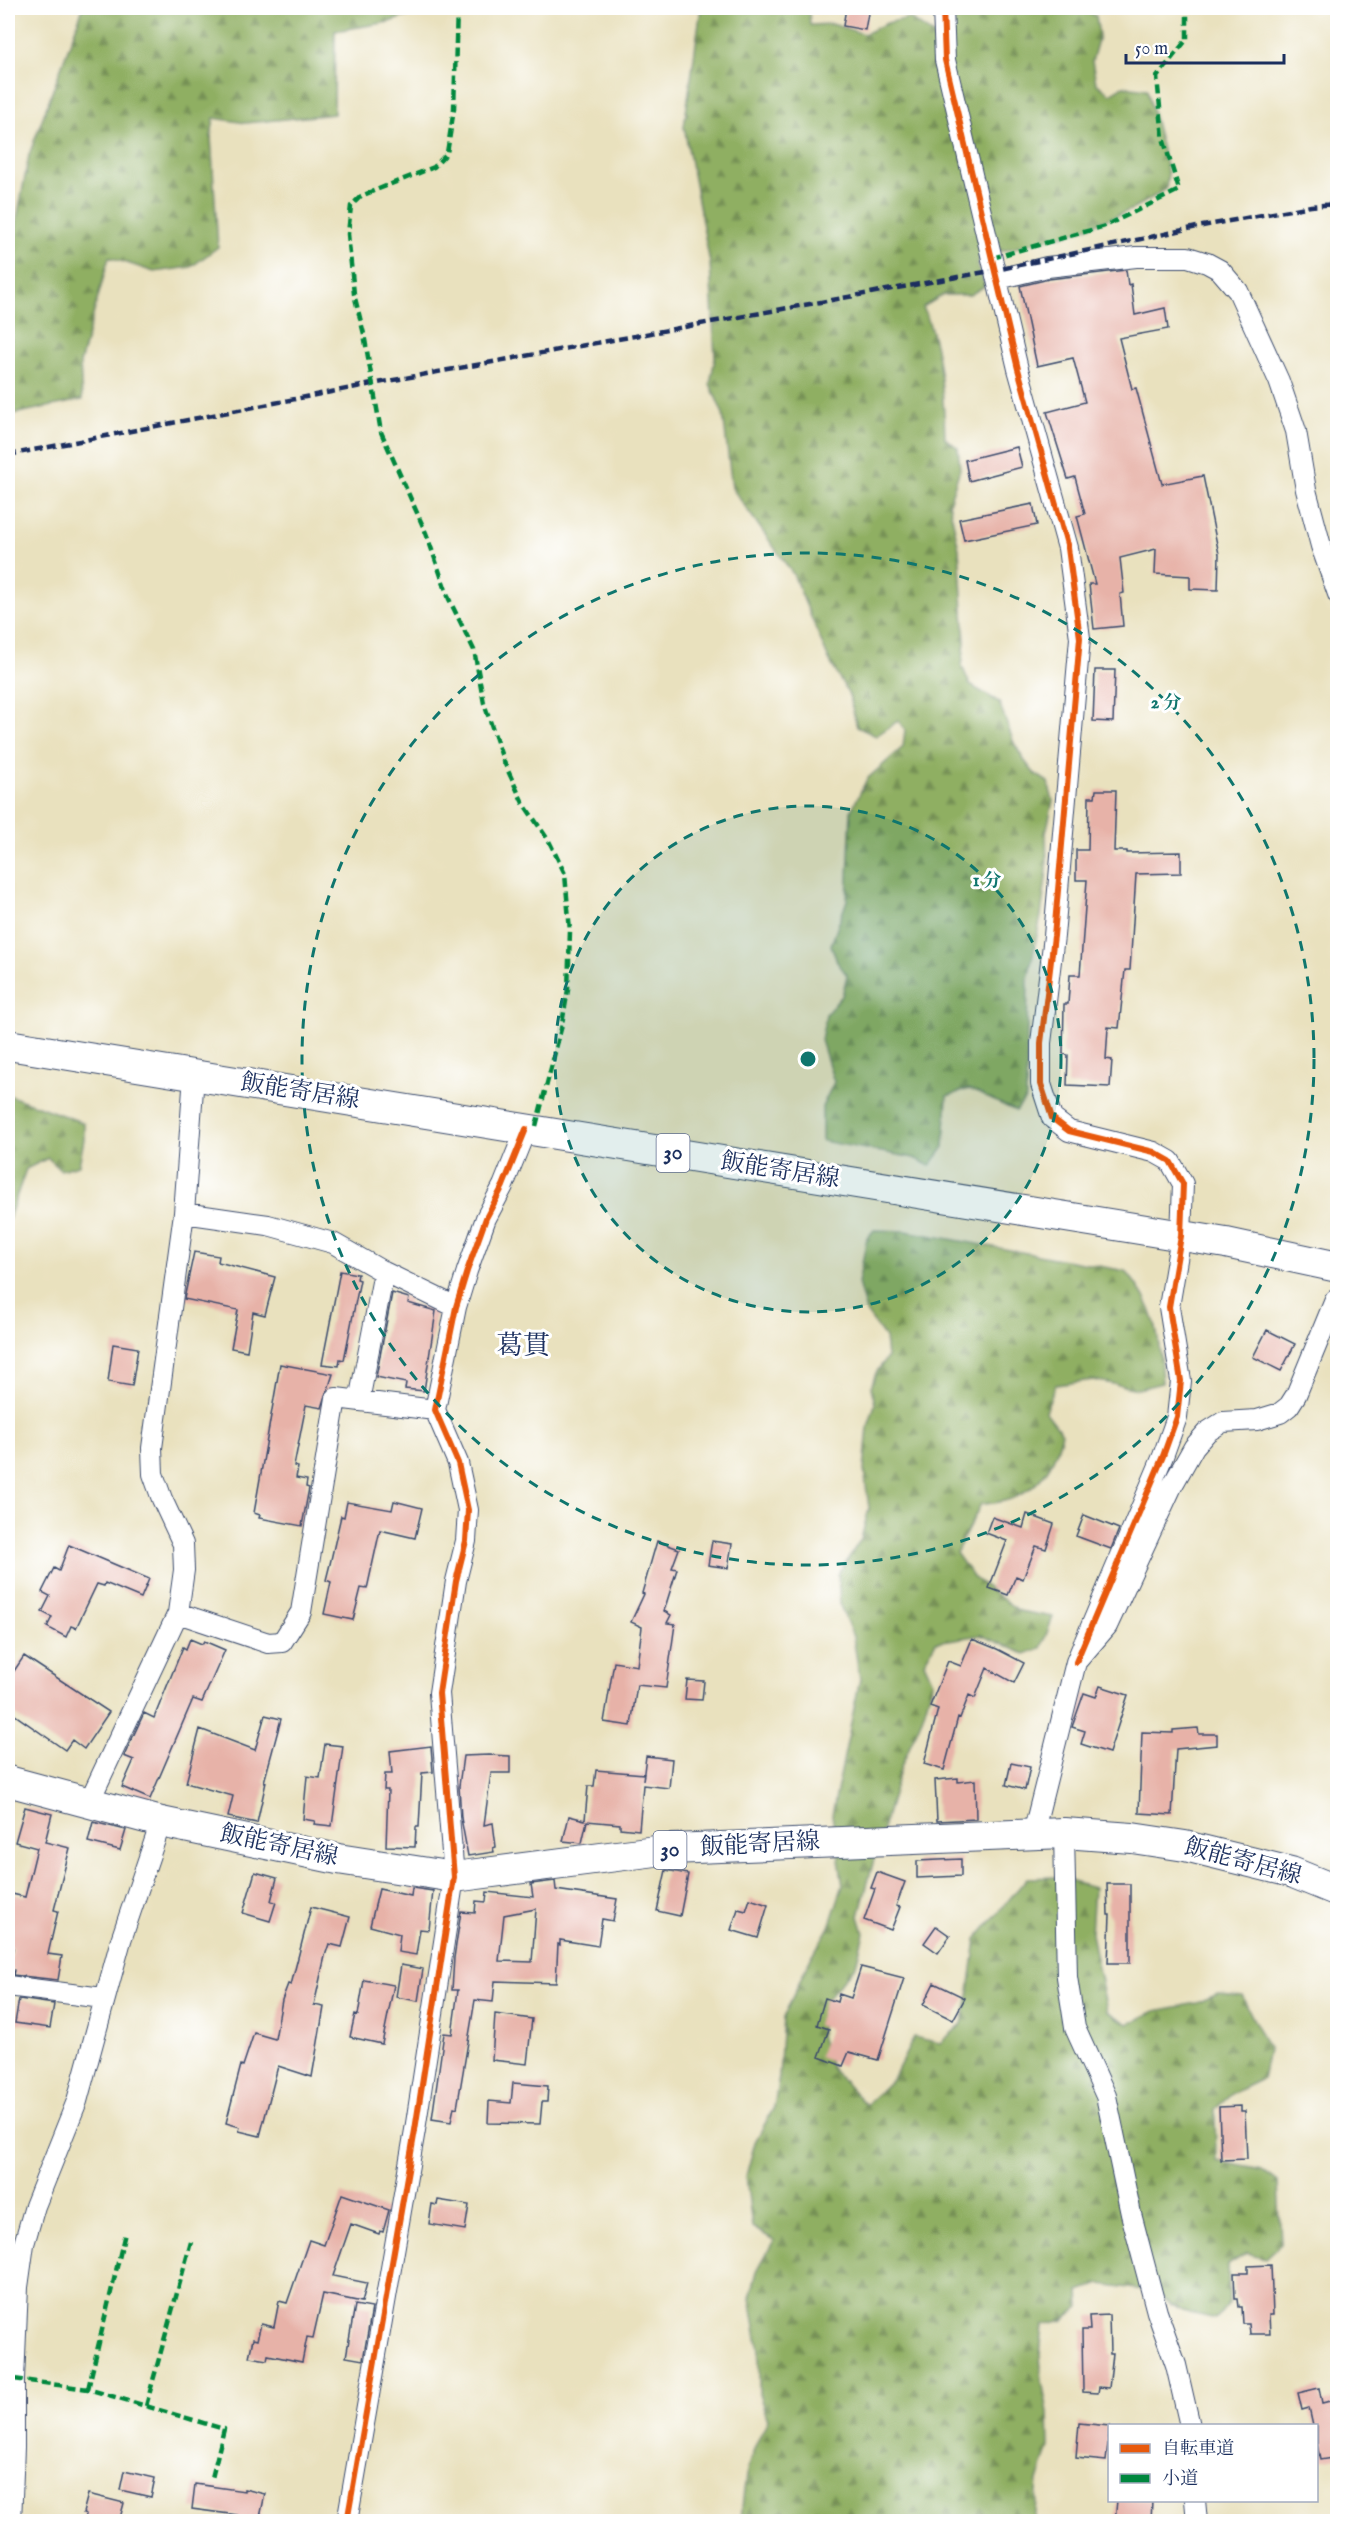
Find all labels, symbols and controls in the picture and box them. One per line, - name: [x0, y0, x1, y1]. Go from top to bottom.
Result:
- scale bar: [1126, 27, 1284, 65]
- text: 50 m: [1135, 38, 1168, 61]
- text: 2 分: [1151, 692, 1181, 715]
- text: 1 分: [973, 870, 1001, 893]
- centre of rings: [798, 1049, 818, 1069]
- street label: 飯能寄居線: [238, 1067, 362, 1117]
- road number: 30: [656, 1134, 690, 1172]
- street label: 飯能寄居線: [718, 1146, 842, 1196]
- district label: 葛貫: [496, 1330, 550, 1364]
- street label: 飯能寄居線: [217, 1818, 341, 1874]
- street label: 飯能寄居線: [699, 1826, 821, 1864]
- road number: 30: [654, 1831, 686, 1869]
- street label: 飯能寄居線: [1181, 1831, 1305, 1893]
- legend: [1108, 2424, 1318, 2502]
- text: 自転車道: [1162, 2438, 1234, 2461]
- text: 小道: [1162, 2468, 1198, 2491]

